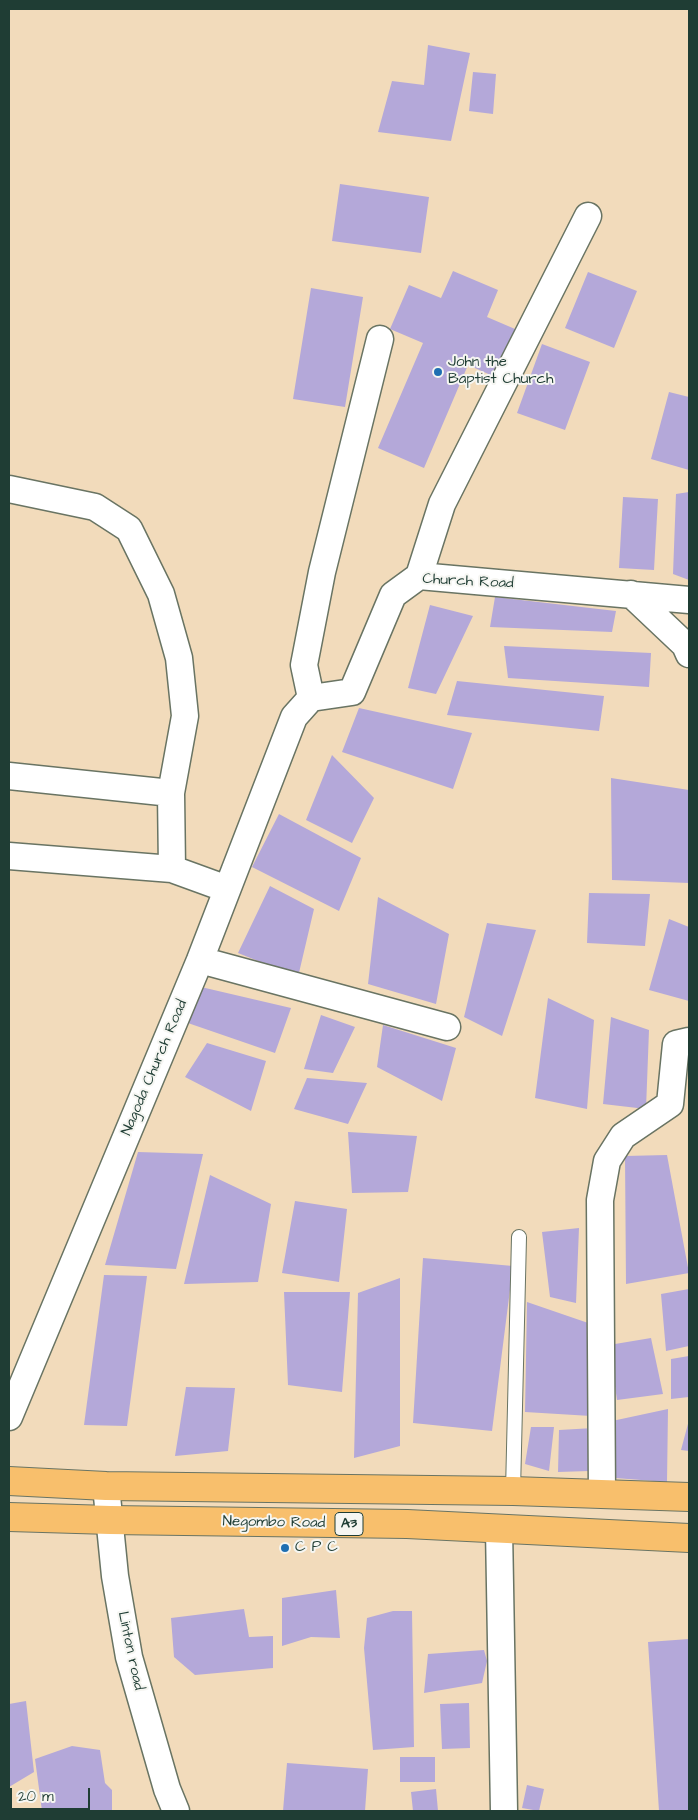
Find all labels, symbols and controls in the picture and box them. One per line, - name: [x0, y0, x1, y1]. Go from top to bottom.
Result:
- place label: John the Baptist Church: [448, 354, 553, 389]
- marker: John the Baptist Church: [432, 366, 444, 378]
- street label: Church Road: [422, 571, 514, 593]
- street label: Nagoda Church Road: [118, 997, 192, 1139]
- road number: A3: [335, 1512, 363, 1536]
- street label: Negombo Road: [223, 1513, 325, 1533]
- place label: C P C: [295, 1539, 338, 1557]
- marker: C P C: [279, 1542, 291, 1554]
- street label: Linton road: [113, 1610, 147, 1692]
- scale bar: [12, 1778, 92, 1810]
- text: 20 m: [18, 1786, 54, 1807]

